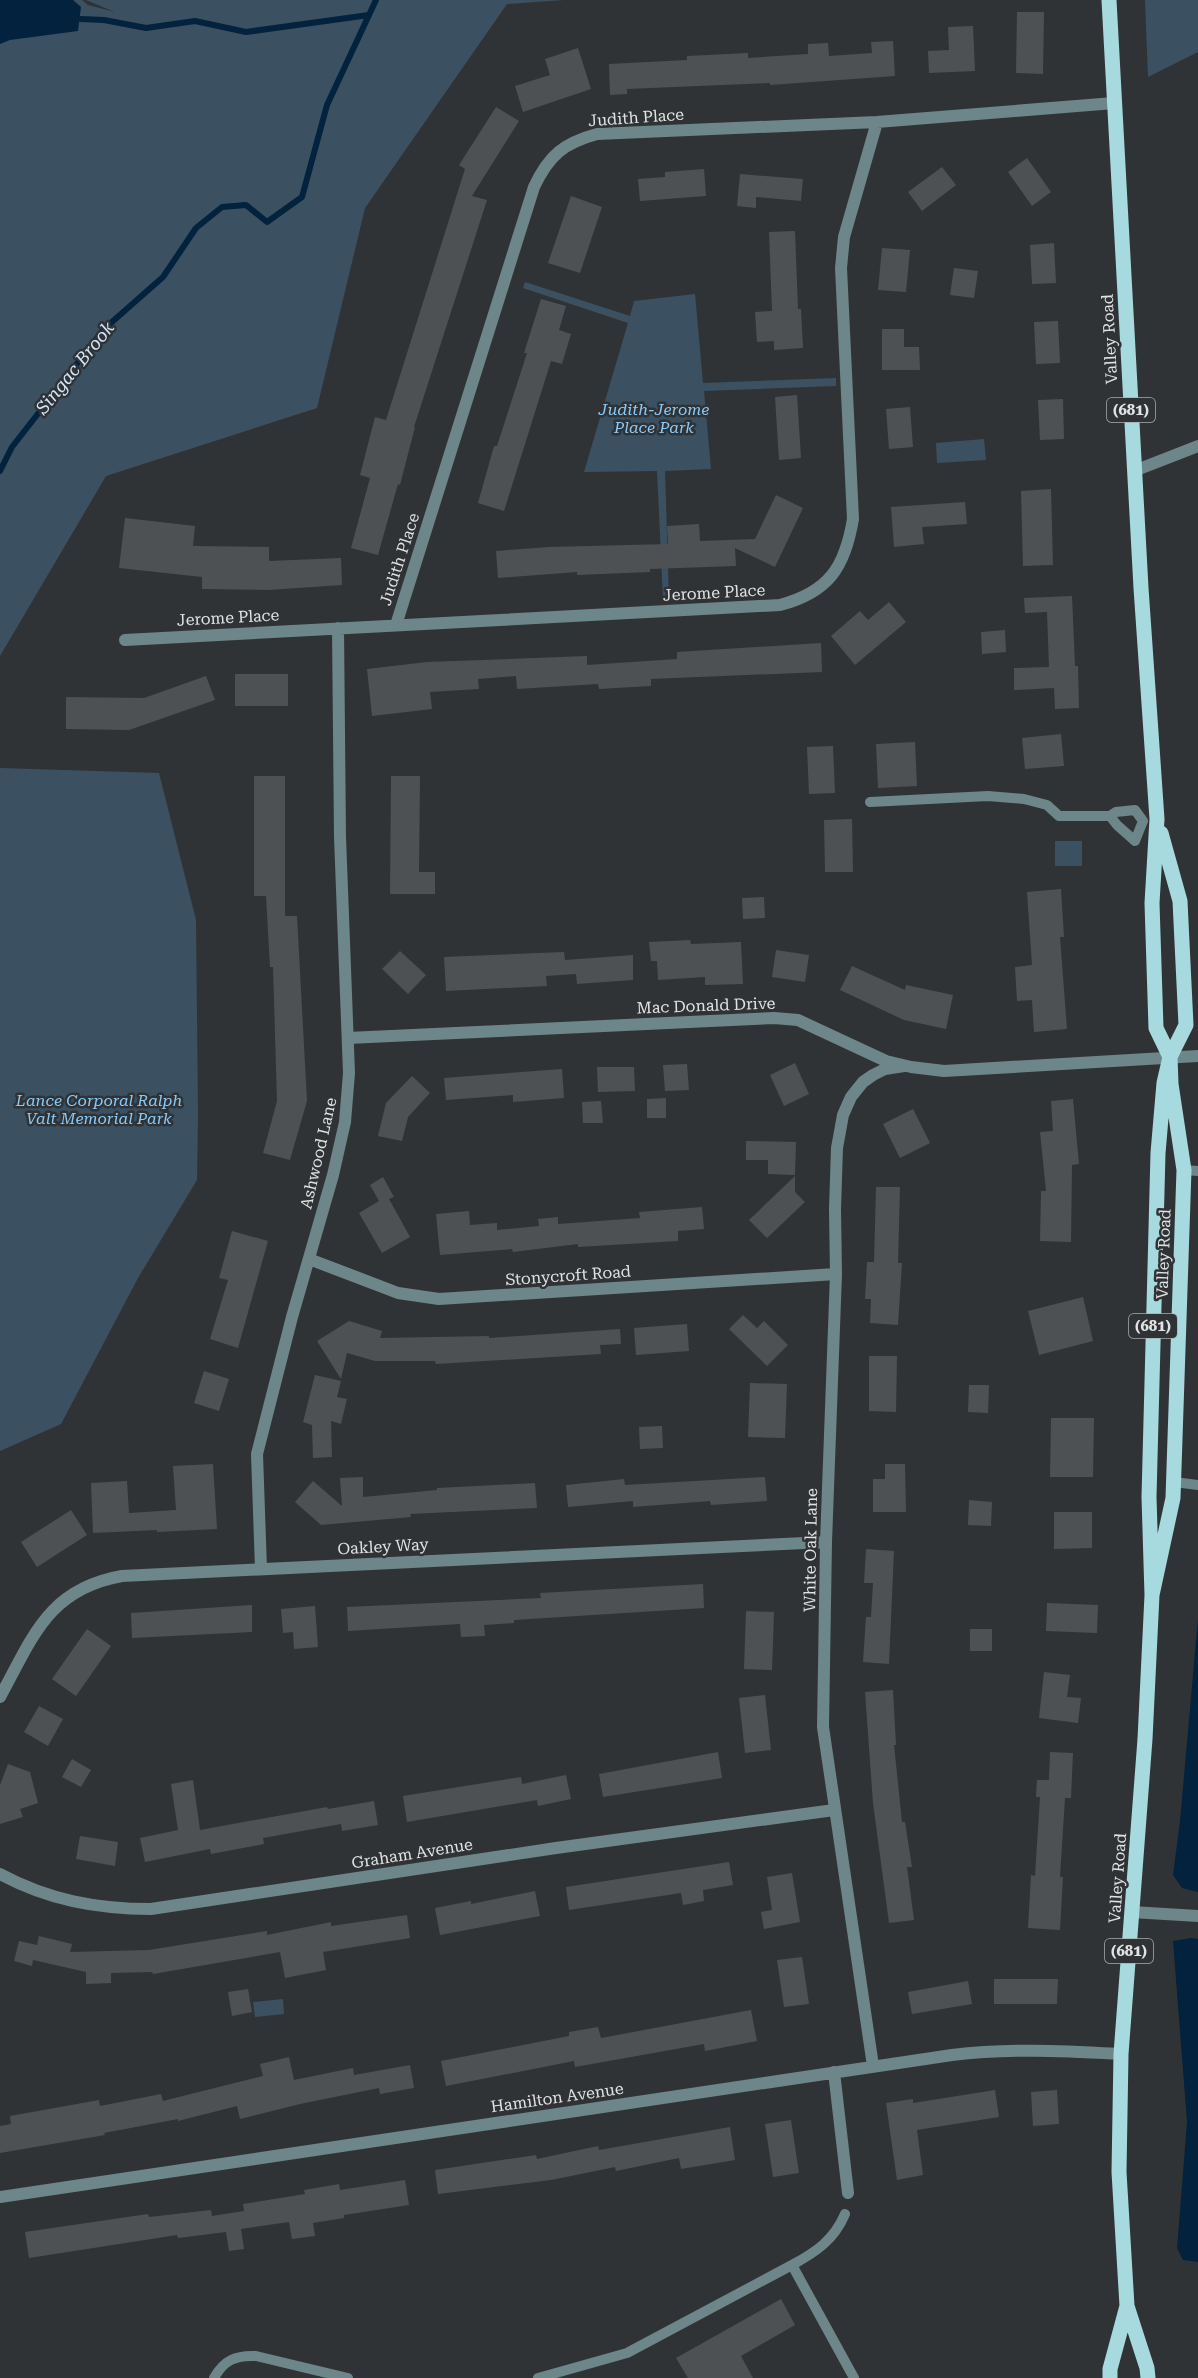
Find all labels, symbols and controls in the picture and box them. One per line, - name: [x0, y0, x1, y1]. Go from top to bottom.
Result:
- street label: Judith Place: [588, 105, 685, 130]
- street label: Valley Road: [1098, 293, 1121, 384]
- water label: Singac Brook: [30, 317, 118, 419]
- road number: (681): [1107, 398, 1155, 422]
- park label: Judith-Jerome Place Park: [598, 400, 709, 437]
- street label: Judith Place: [376, 510, 423, 608]
- street label: Jerome Place: [662, 580, 766, 605]
- street label: Jerome Place: [176, 605, 280, 630]
- street label: Mac Donald Drive: [636, 994, 776, 1017]
- park label: Lance Corporal Ralph Valt Memorial Park: [15, 1091, 182, 1128]
- street label: Ashwood Lane: [296, 1095, 341, 1211]
- street label: Valley Road: [1152, 1209, 1175, 1299]
- street label: Stonycroft Road: [505, 1262, 631, 1289]
- road number: (681): [1129, 1314, 1177, 1338]
- street label: White Oak Lane: [800, 1488, 821, 1612]
- street label: Oakley Way: [337, 1535, 430, 1558]
- street label: Valley Road: [1105, 1832, 1130, 1924]
- street label: Graham Avenue: [350, 1834, 474, 1872]
- road number: (681): [1105, 1939, 1153, 1963]
- street label: Hamilton Avenue: [489, 2079, 625, 2116]

